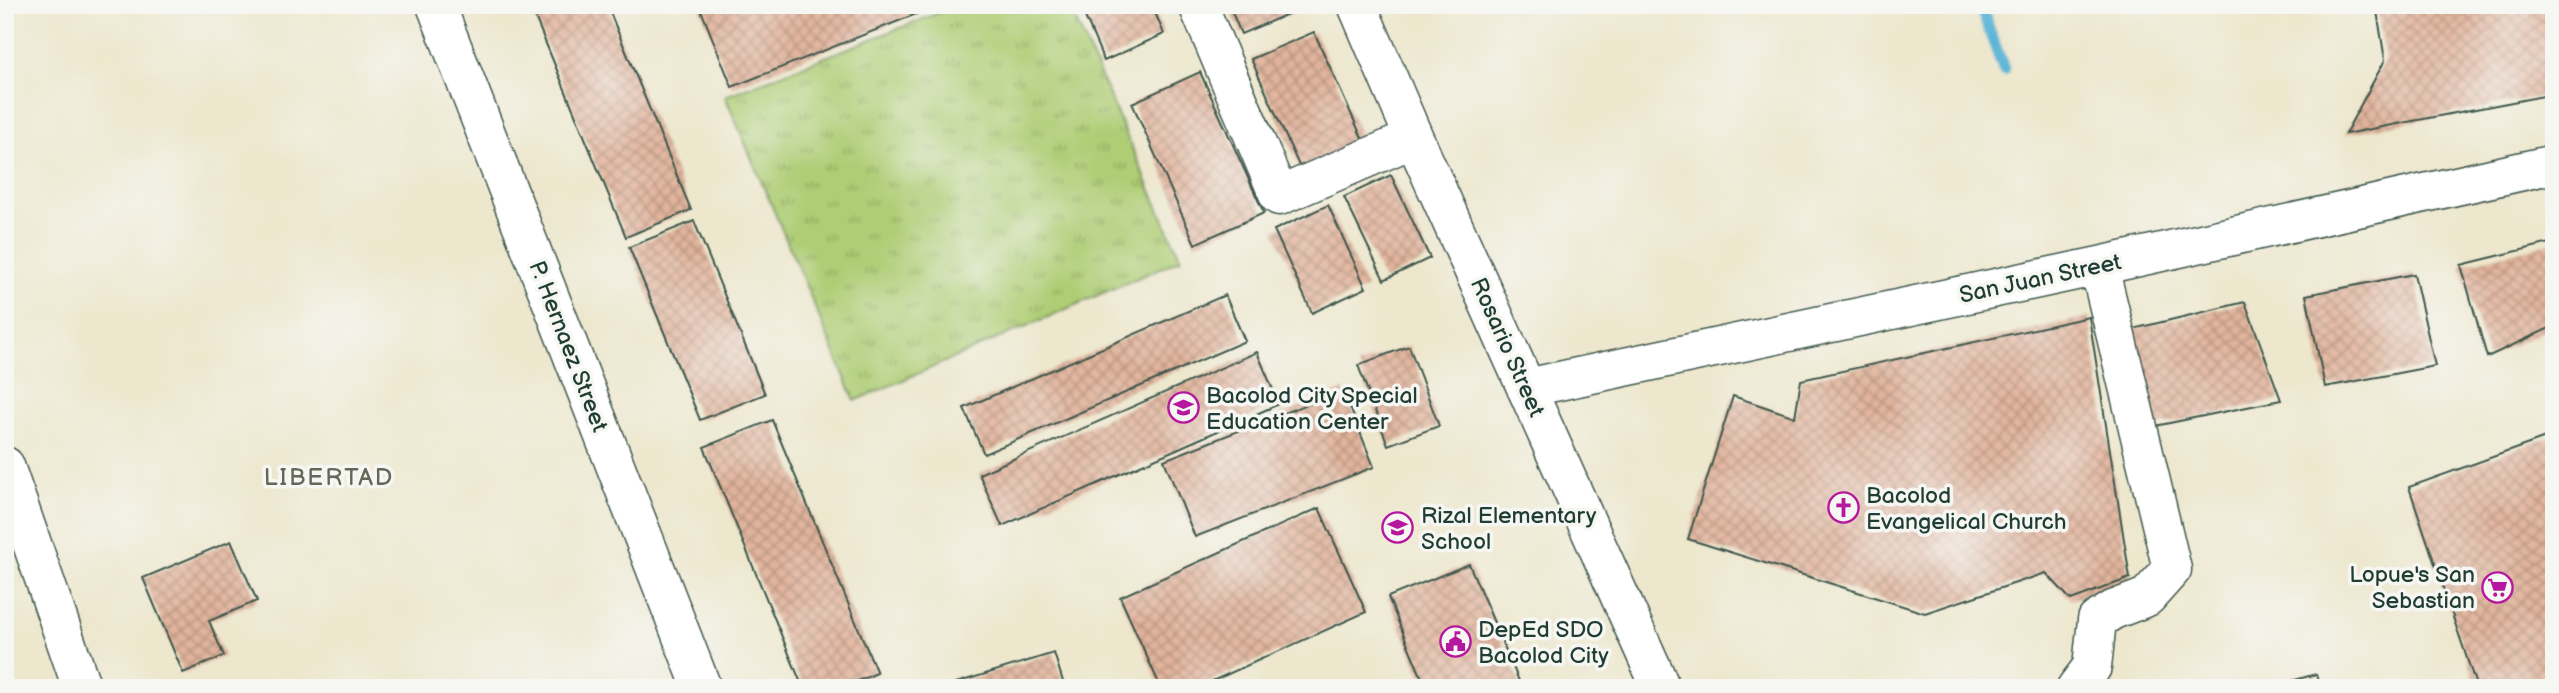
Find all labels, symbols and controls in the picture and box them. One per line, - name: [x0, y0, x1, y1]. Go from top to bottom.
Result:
- street label: San Juan Street: [1957, 248, 2124, 310]
- street label: P. Hernaez Street: [523, 257, 614, 436]
- street label: Rosario Street: [1464, 273, 1550, 421]
- place label: Bacolod City Special Education Center: [1206, 382, 1418, 436]
- school or university icon: Bacolod City Special Education Center: [1166, 391, 1200, 425]
- district label: LIBERTAD: [264, 463, 394, 492]
- place label: Bacolod Evangelical Church: [1866, 482, 2067, 536]
- church icon: Bacolod Evangelical Church: [1826, 491, 1860, 525]
- place label: Rizal Elementary School: [1421, 502, 1597, 556]
- school or university icon: Rizal Elementary School: [1381, 511, 1415, 545]
- place label: Lopue's San Sebastian: [2349, 561, 2475, 615]
- supermarket icon: Lopue's San Sebastian: [2481, 570, 2515, 604]
- place label: DepEd SDO Bacolod City: [1478, 616, 1609, 670]
- public building icon: DepEd SDO Bacolod City: [1438, 625, 1472, 659]

